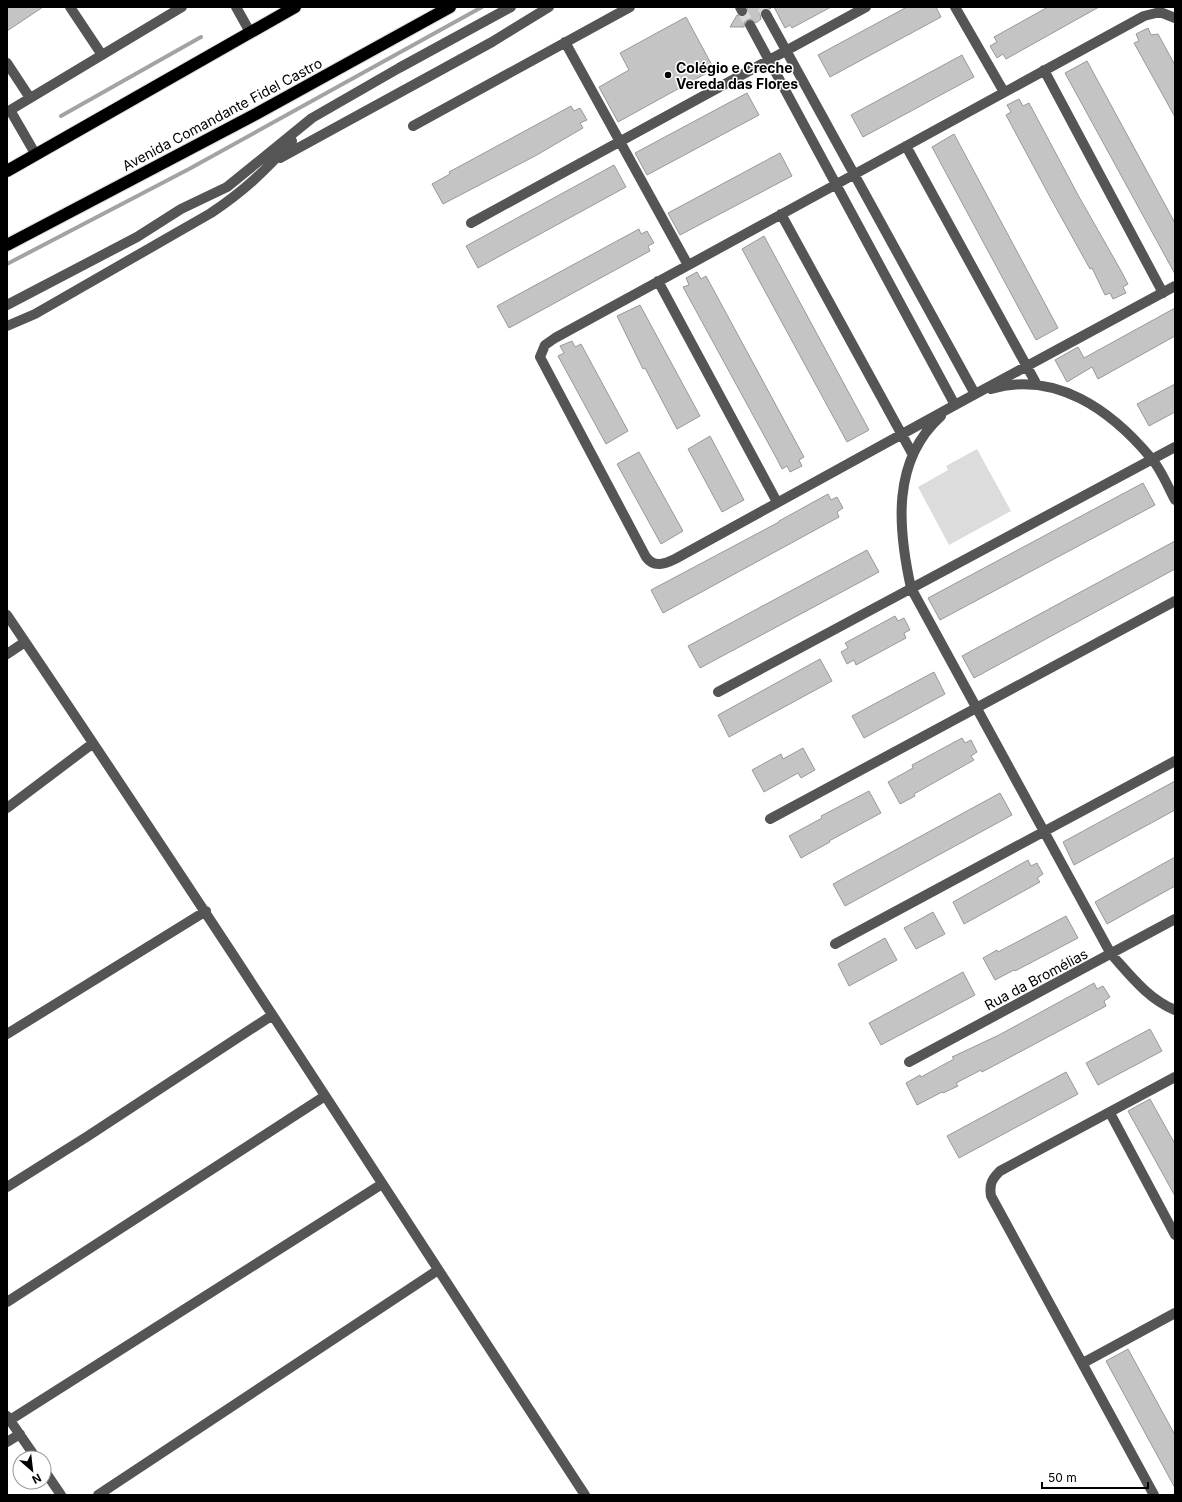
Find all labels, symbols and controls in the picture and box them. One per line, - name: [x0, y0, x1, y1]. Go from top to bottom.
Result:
- street label: Avenida Comandante Fidel Castro: [119, 54, 325, 174]
- place label: Colégio e Creche Vereda das Flores: [676, 59, 798, 92]
- marker: Colégio e Creche Vereda das Flores: [663, 70, 673, 80]
- street label: Rua da Bromélias: [981, 945, 1091, 1013]
- north arrow: [12, 1450, 52, 1490]
- scale bar: [1042, 1464, 1148, 1490]
- text: 50 m: [1048, 1470, 1077, 1485]
- text: N: [30, 1471, 44, 1487]

